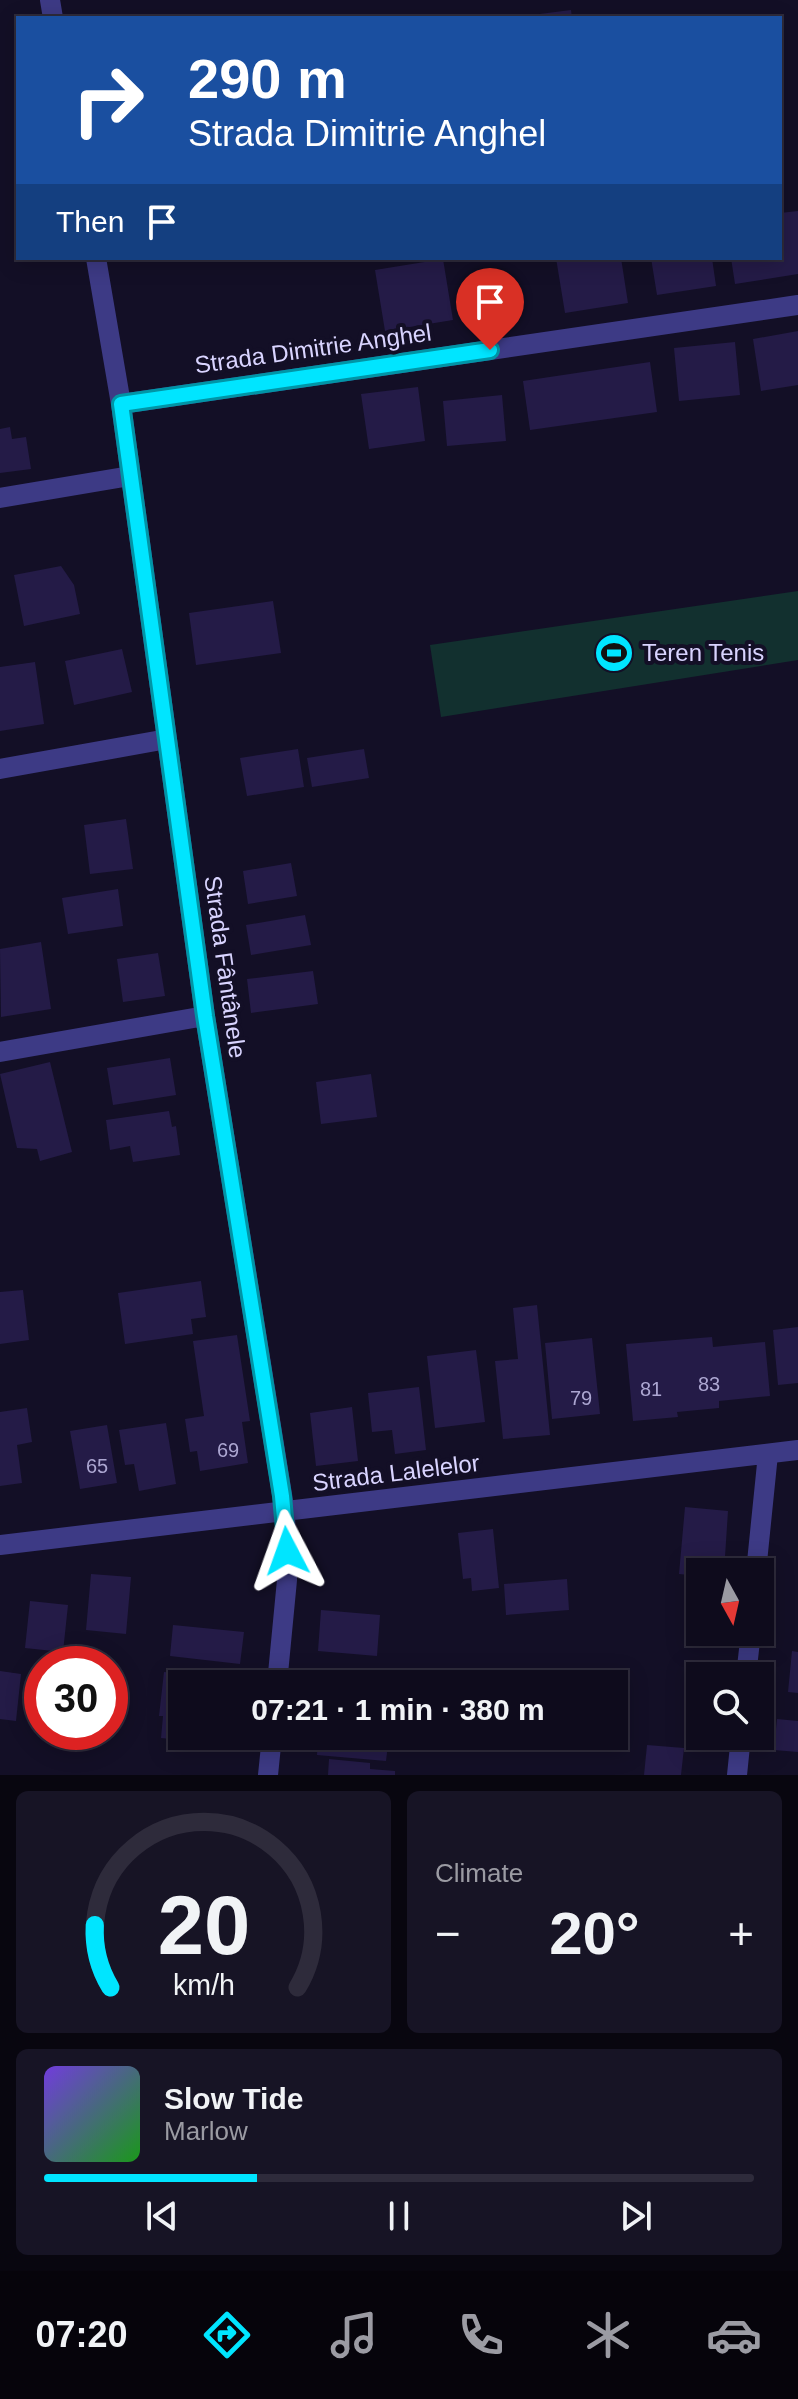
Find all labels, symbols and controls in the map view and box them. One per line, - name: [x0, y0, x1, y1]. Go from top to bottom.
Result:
- text: 290 m: [188, 47, 347, 110]
- icon: right: [56, 48, 160, 152]
- text: Strada Dimitrie Anghel: [188, 113, 546, 154]
- icon: arrive: [140, 200, 184, 244]
- text: Then: [56, 205, 124, 238]
- pin: [456, 268, 524, 350]
- icon: arrive: [468, 280, 512, 324]
- street label: Strada Dimitrie Anghel: [193, 319, 433, 378]
- sports icon: Teren Tenis: [593, 632, 635, 674]
- place label: Teren Tenis: [642, 639, 764, 666]
- street label: Strada Fântânele: [199, 874, 252, 1060]
- house number: 83: [698, 1373, 720, 1395]
- house number: 81: [640, 1378, 662, 1400]
- house number: 79: [570, 1387, 592, 1409]
- house number: 69: [217, 1439, 239, 1461]
- street label: Strada Lalelelor: [311, 1449, 481, 1496]
- house number: 65: [86, 1455, 108, 1477]
- position arrow: [245, 1509, 329, 1593]
- north arrow: [686, 1558, 774, 1646]
- map controls: [686, 1558, 774, 1750]
- speed limit sign: 30: [24, 1646, 128, 1750]
- button: search: [686, 1662, 774, 1750]
- text: 07:21 · 1 min · 380 m: [251, 1693, 545, 1726]
- text: Climate: [435, 1858, 523, 1888]
- text: 20: [157, 1879, 250, 1972]
- text: 20°: [549, 1900, 640, 1967]
- text: −: [435, 1909, 461, 1958]
- text: +: [728, 1909, 754, 1958]
- text: km/h: [173, 1969, 234, 2001]
- text: Slow Tide: [164, 2082, 303, 2115]
- text: Marlow: [164, 2116, 248, 2146]
- icon: previous: [140, 2194, 184, 2238]
- icon: pause: [377, 2194, 421, 2238]
- icon: next: [614, 2194, 658, 2238]
- icon: directions: [199, 2307, 255, 2363]
- icon: music: [326, 2307, 382, 2363]
- icon: phone: [453, 2307, 509, 2363]
- icon: climate: [580, 2307, 636, 2363]
- icon: car: [706, 2307, 762, 2363]
- text: 07:20: [35, 2314, 128, 2355]

